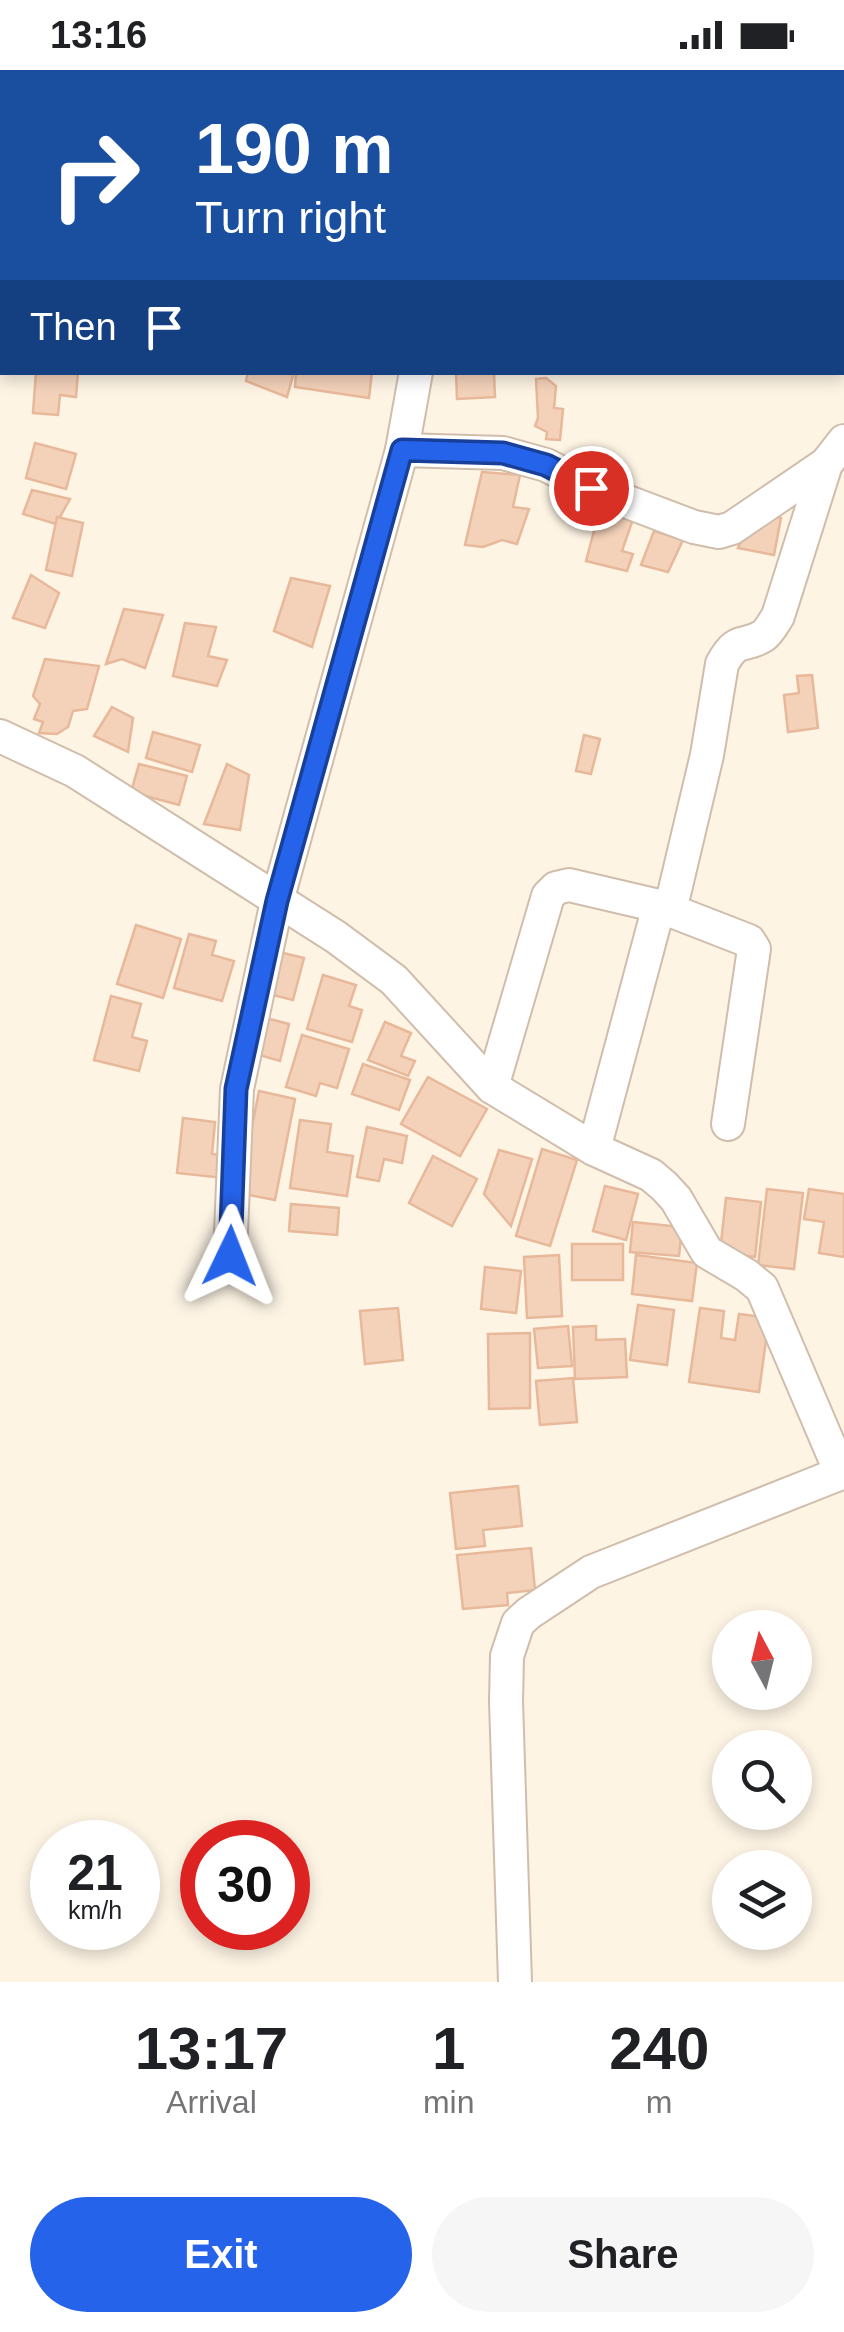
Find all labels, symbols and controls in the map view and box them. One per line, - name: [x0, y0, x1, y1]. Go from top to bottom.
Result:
- text: 13:16: [50, 14, 147, 56]
- icon: right: [30, 110, 160, 240]
- text: 190 m: [195, 110, 393, 188]
- text: Turn right: [195, 192, 386, 243]
- icon: arrive: [137, 300, 192, 355]
- text: Then: [30, 306, 117, 348]
- pin: [549, 446, 634, 531]
- icon: arrive: [564, 461, 619, 516]
- position arrow: [178, 1204, 282, 1308]
- north arrow: [712, 1610, 812, 1710]
- map controls: [712, 1610, 812, 1950]
- button: search: [712, 1730, 812, 1830]
- speed limit sign: 30: [180, 1820, 310, 1950]
- text: 21: [67, 1845, 123, 1901]
- button: layers: [712, 1850, 812, 1950]
- text: km/h: [68, 1896, 122, 1924]
- text: 13:17: [135, 2015, 288, 2082]
- text: 1: [432, 2015, 465, 2082]
- text: 240: [609, 2015, 709, 2082]
- text: Arrival: [166, 2084, 257, 2120]
- text: min: [423, 2084, 474, 2120]
- text: m: [646, 2084, 673, 2120]
- button: Exit: [30, 2197, 412, 2312]
- button: Share: [432, 2197, 814, 2312]

